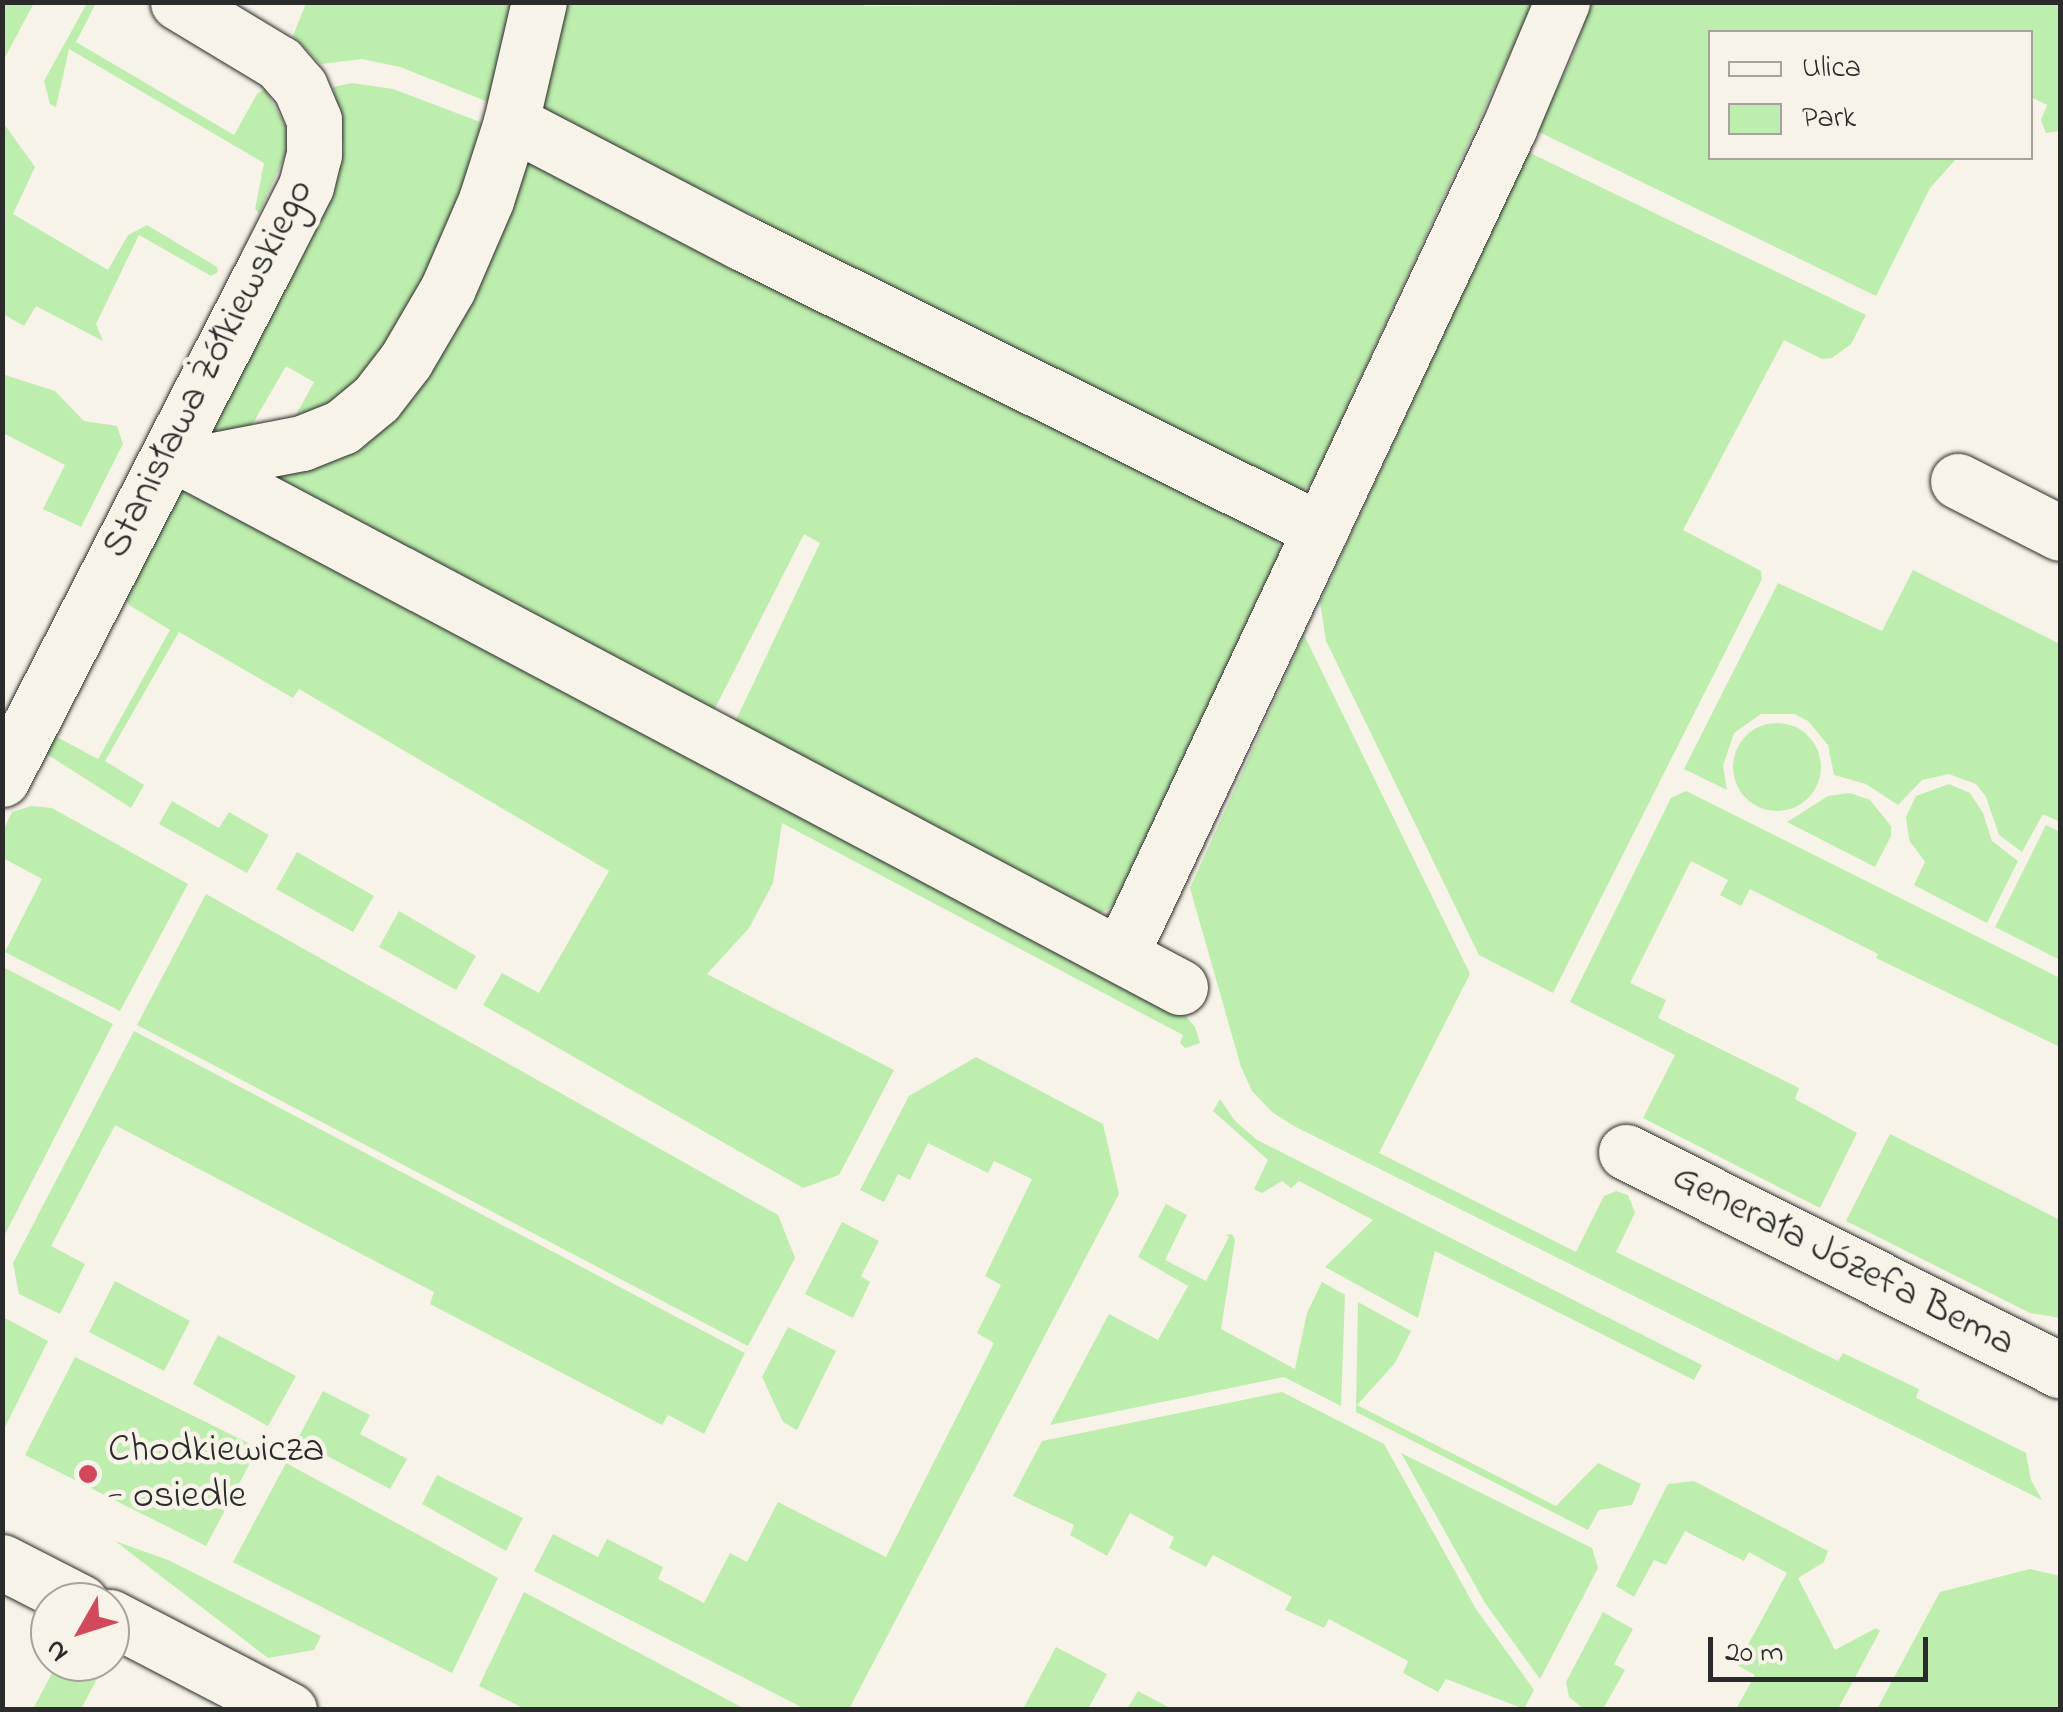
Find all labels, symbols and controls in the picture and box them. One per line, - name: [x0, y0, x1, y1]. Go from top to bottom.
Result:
- legend: [1708, 30, 2033, 160]
- text: Ulica: [1802, 47, 1861, 91]
- text: Park: [1802, 97, 1856, 141]
- street label: Stanisława Żółkiewskiego: [93, 172, 325, 566]
- street label: Generała Józefa Bema: [1664, 1154, 2022, 1368]
- place label: Chodkiewicza - osiedle: [108, 1427, 324, 1521]
- marker: Chodkiewicza - osiedle: [77, 1463, 99, 1485]
- north arrow: [30, 1582, 130, 1682]
- scale bar: [1713, 1617, 1933, 1679]
- text: N: [36, 1630, 80, 1670]
- text: 20 m: [1725, 1632, 1784, 1676]

